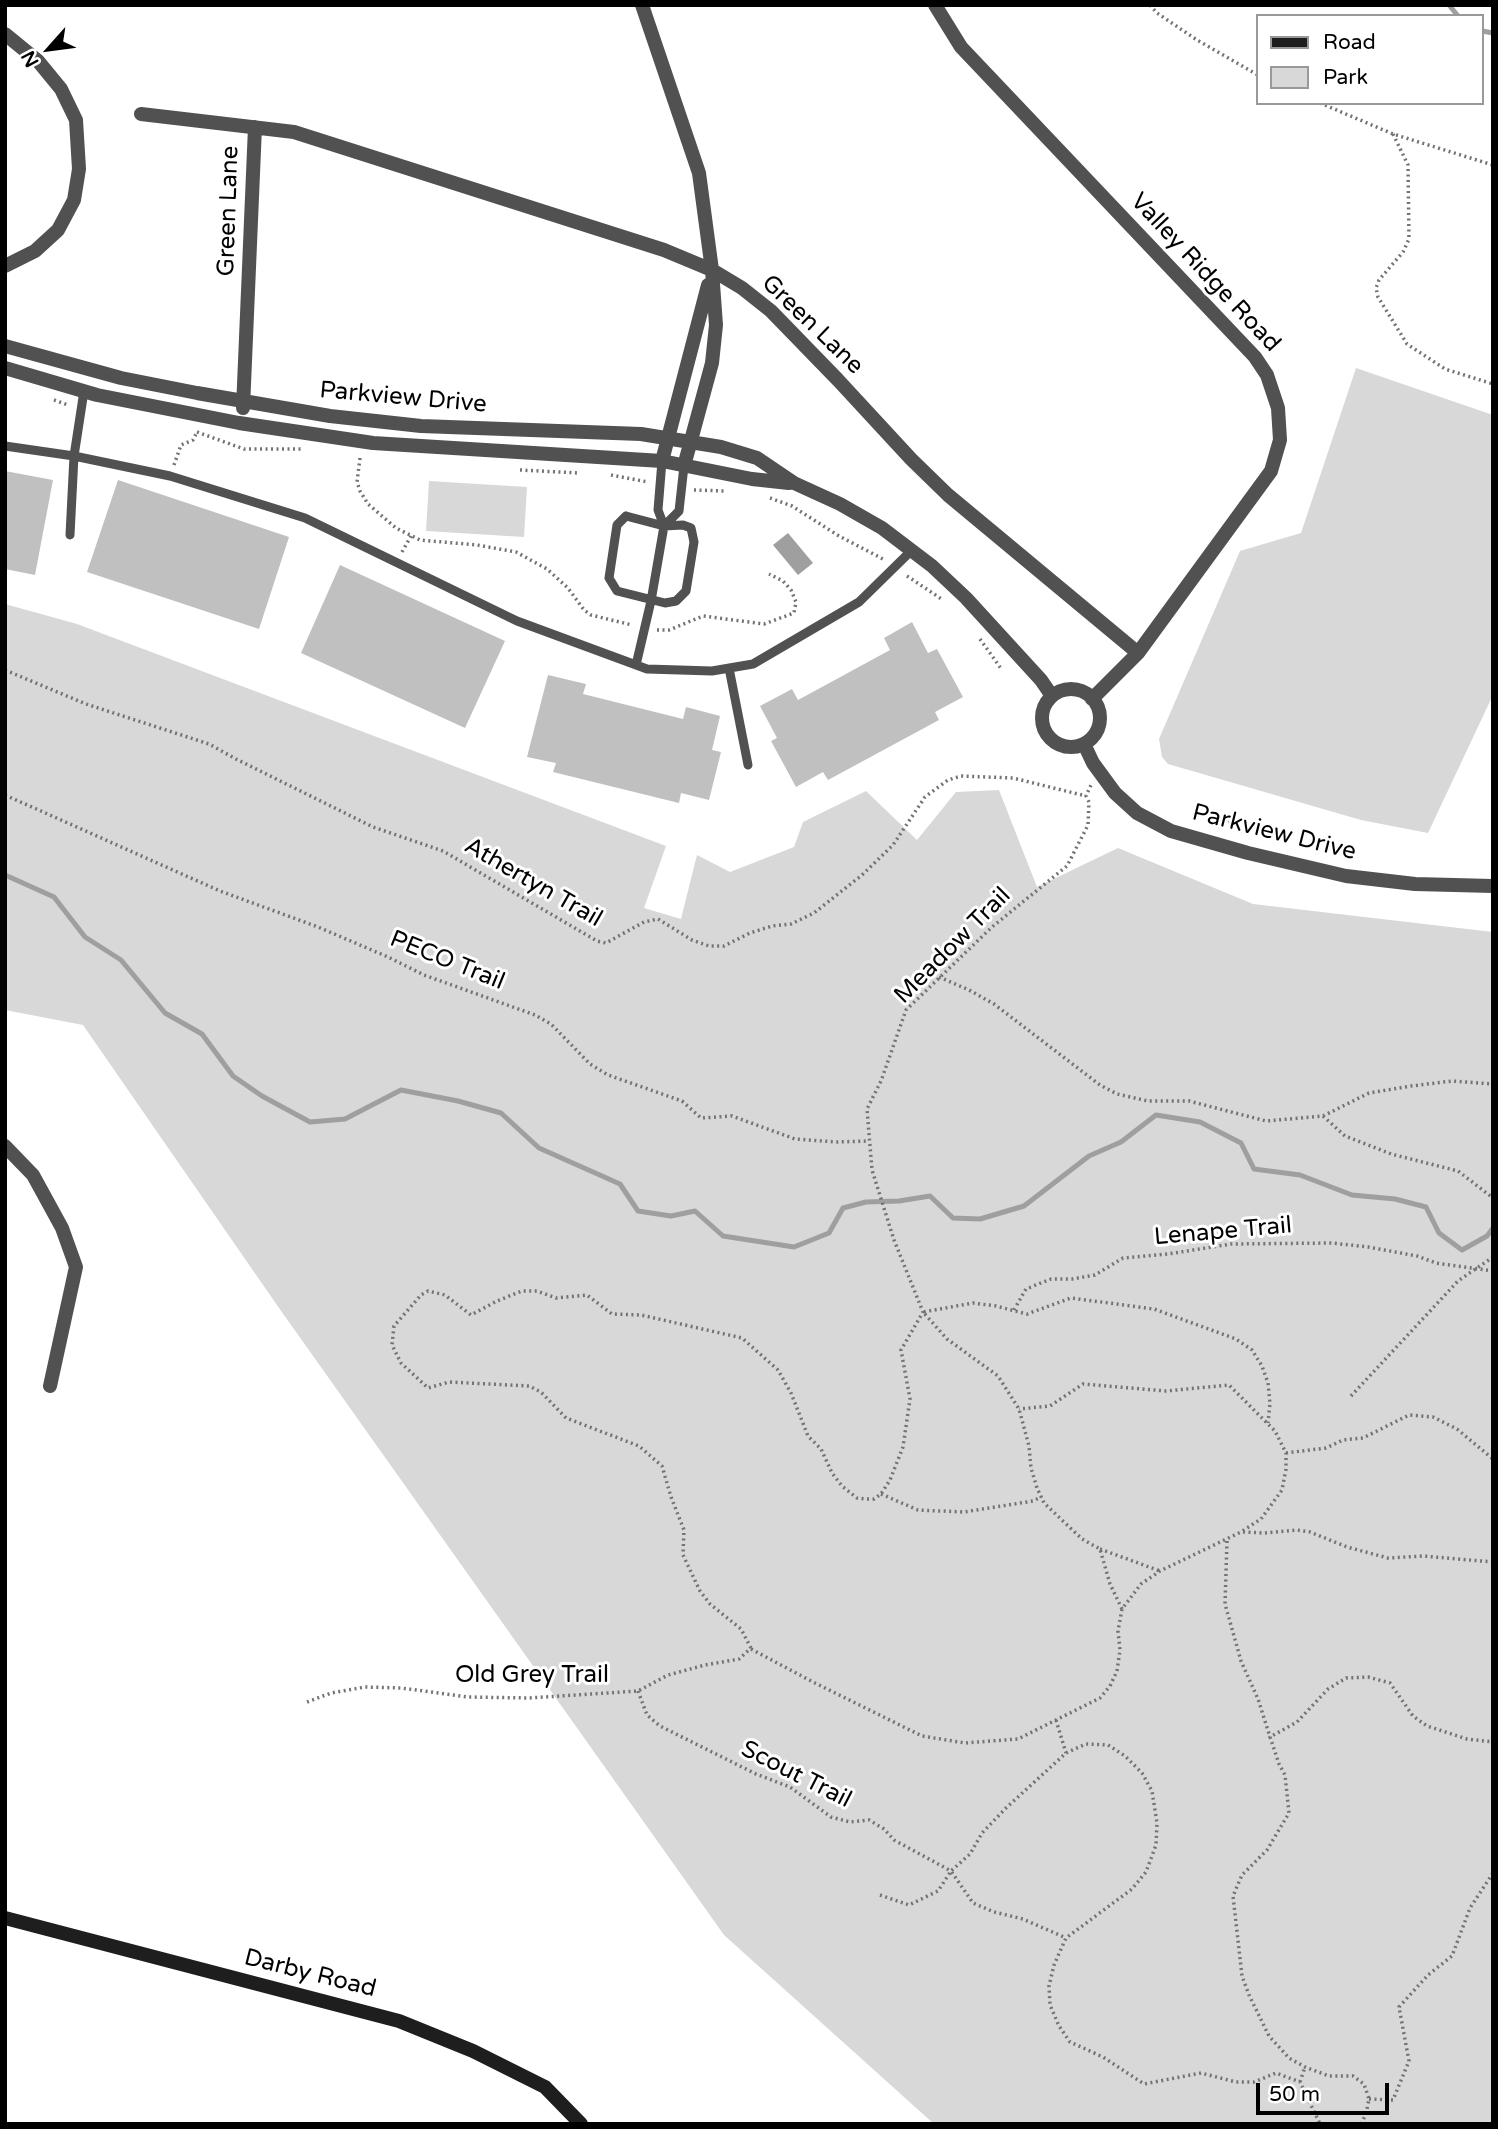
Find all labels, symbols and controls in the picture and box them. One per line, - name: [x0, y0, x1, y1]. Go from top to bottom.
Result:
- north arrow: [14, 14, 84, 84]
- legend: [1256, 14, 1484, 105]
- text: Road: [1323, 30, 1376, 55]
- text: N: [17, 47, 44, 71]
- text: Park: [1323, 65, 1368, 90]
- street label: Green Lane: [212, 145, 246, 277]
- street label: Valley Ridge Road: [1124, 188, 1286, 358]
- street label: Green Lane: [755, 269, 869, 381]
- street label: Parkview Drive: [318, 376, 488, 420]
- street label: Parkview Drive: [1189, 799, 1359, 867]
- street label: Athertyn Trail: [459, 832, 607, 934]
- street label: Meadow Trail: [889, 882, 1017, 1010]
- street label: PECO Trail: [386, 925, 508, 997]
- street label: Lenape Trail: [1153, 1212, 1293, 1252]
- street label: Old Grey Trail: [455, 1662, 609, 1690]
- street label: Scout Trail: [736, 1735, 856, 1815]
- street label: Darby Road: [241, 1944, 379, 2004]
- scale bar: [1260, 2070, 1393, 2114]
- text: 50 m: [1269, 2082, 1320, 2107]

